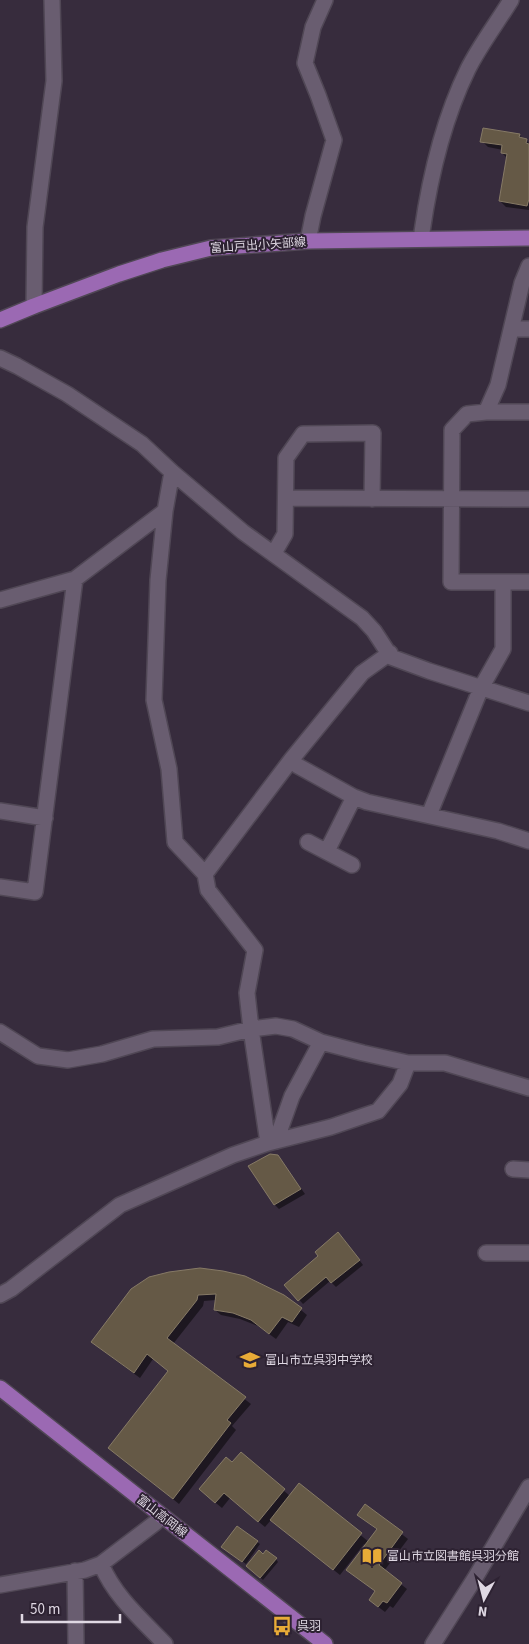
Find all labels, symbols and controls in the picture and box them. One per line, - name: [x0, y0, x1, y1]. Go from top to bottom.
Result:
- street label: 富山戸出小矢部線: [210, 234, 307, 257]
- school or university icon: 富山市立呉羽中学校: [239, 1349, 261, 1371]
- place label: 富山市立呉羽中学校: [265, 1352, 373, 1369]
- street label: 富山高岡線: [133, 1491, 191, 1542]
- library icon: 富山市立図書館呉羽分館: [361, 1545, 383, 1567]
- place label: 富山市立図書館呉羽分館: [387, 1548, 519, 1565]
- north arrow: [459, 1574, 509, 1624]
- scale bar: [22, 1592, 120, 1624]
- text: 50 m: [30, 1599, 60, 1620]
- text: N: [477, 1600, 488, 1621]
- bus stop icon: 呉羽: [271, 1615, 293, 1637]
- place label: 呉羽: [297, 1618, 321, 1635]

